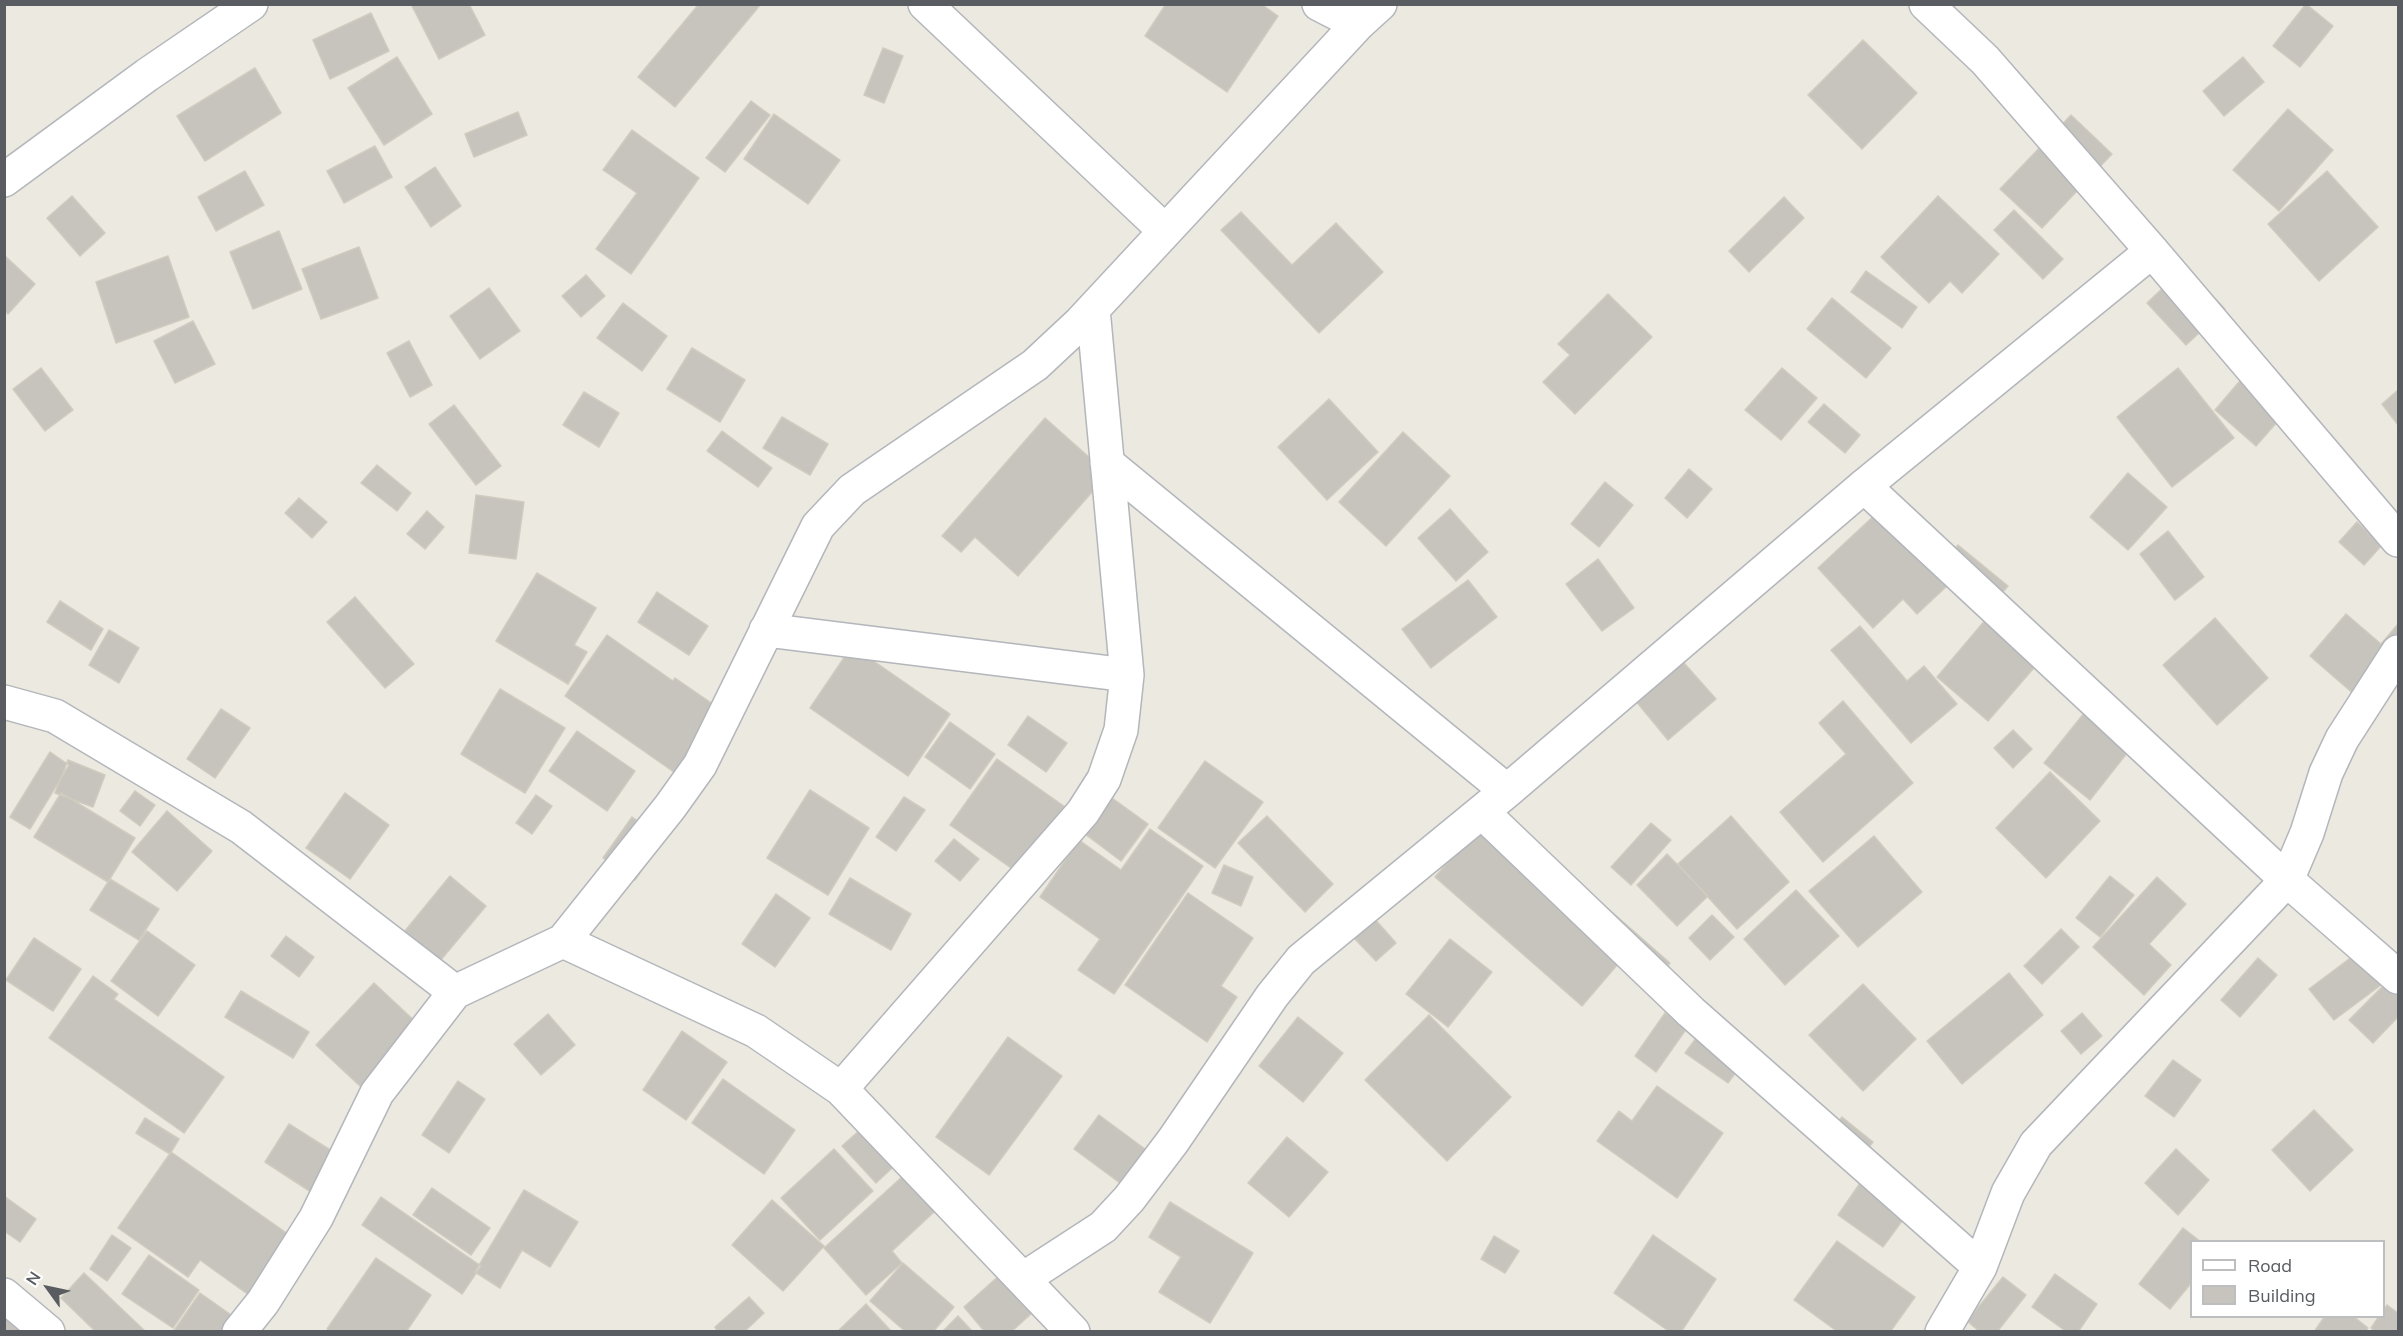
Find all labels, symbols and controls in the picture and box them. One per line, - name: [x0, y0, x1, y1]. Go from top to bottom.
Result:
- legend: [2190, 1240, 2385, 1318]
- text: Road: [2248, 1254, 2292, 1277]
- north arrow: [18, 1258, 78, 1318]
- text: N: [21, 1268, 45, 1289]
- text: Building: [2248, 1284, 2316, 1307]

